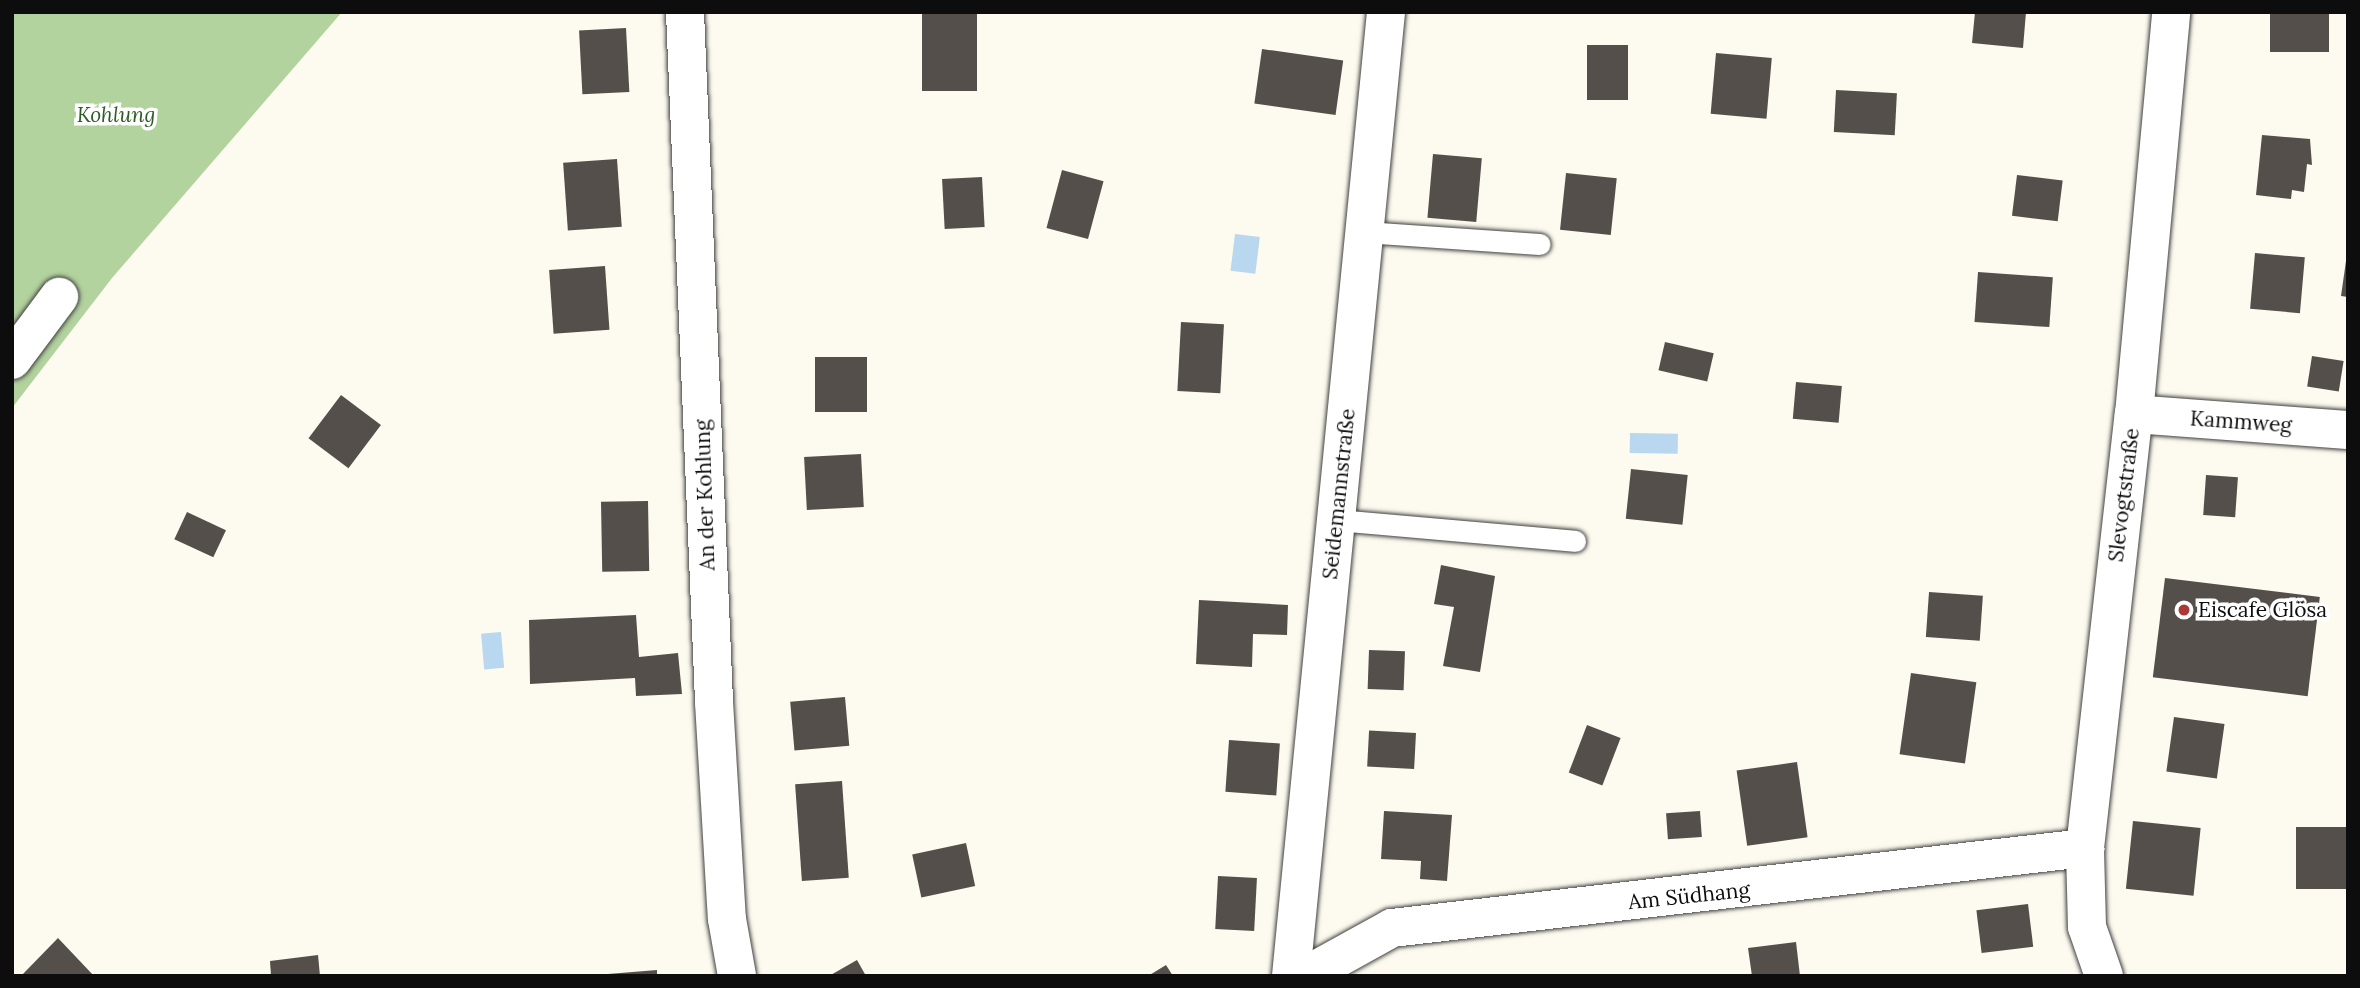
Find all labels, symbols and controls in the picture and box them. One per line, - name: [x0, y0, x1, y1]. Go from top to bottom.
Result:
- park label: Kohlung: [77, 102, 155, 128]
- street label: Kammweg: [2189, 406, 2293, 438]
- street label: Seidemannstraße: [1318, 407, 1360, 581]
- street label: An der Kohlung: [690, 419, 720, 571]
- street label: Slevogtstraße: [2103, 427, 2145, 563]
- place label: Eiscafe Glösa: [2198, 597, 2327, 623]
- marker: Eiscafe Glösa: [2176, 602, 2192, 618]
- street label: Am Südhang: [1627, 877, 1751, 915]

